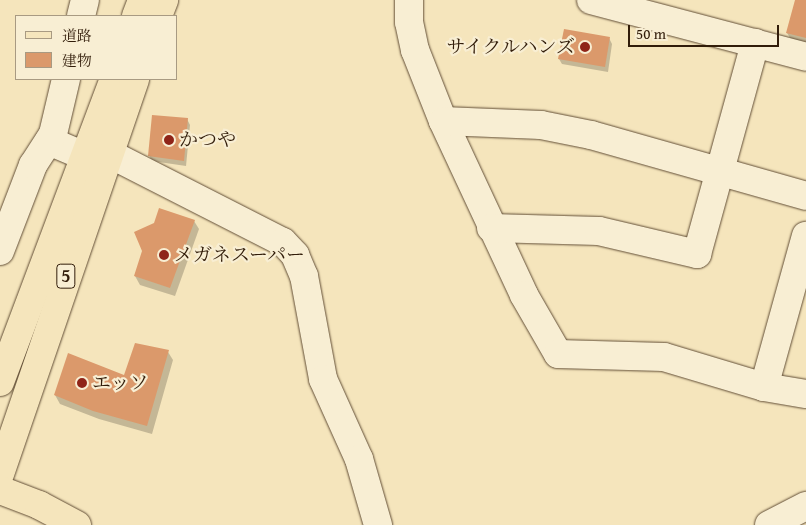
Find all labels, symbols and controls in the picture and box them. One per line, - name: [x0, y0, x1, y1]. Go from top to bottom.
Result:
- legend: [15, 15, 178, 80]
- scale bar: [631, 15, 782, 47]
- text: 50 m: [636, 23, 666, 44]
- text: 道路: [62, 25, 92, 46]
- place label: サイクルハンズ: [442, 36, 575, 58]
- marker: サイクルハンズ: [579, 41, 591, 53]
- text: 建物: [62, 50, 92, 71]
- place label: かつや: [179, 129, 236, 151]
- marker: かつや: [163, 134, 175, 146]
- place label: メガネスーパー: [174, 244, 306, 266]
- marker: メガネスーパー: [158, 249, 170, 261]
- road number: 5: [56, 260, 76, 292]
- place label: エッソ: [92, 372, 149, 394]
- marker: エッソ: [76, 377, 88, 389]

